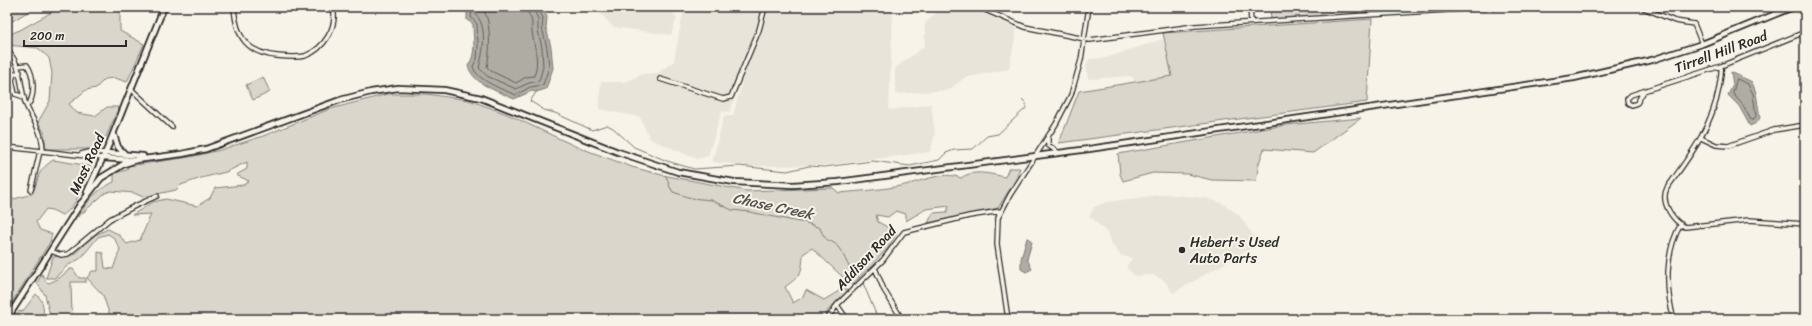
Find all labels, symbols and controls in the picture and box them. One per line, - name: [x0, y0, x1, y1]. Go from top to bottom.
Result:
- scale bar: [24, 22, 126, 48]
- street label: Tirrell Hill Road: [1671, 23, 1773, 80]
- text: 200 m: [30, 25, 64, 47]
- street label: Mast Road: [62, 128, 113, 199]
- water label: Chase Creek: [730, 185, 818, 228]
- street label: Addison Road: [828, 218, 904, 297]
- place label: Hebert's Used Auto Parts: [1189, 230, 1281, 271]
- marker: Hebert's Used Auto Parts: [1177, 245, 1187, 255]

